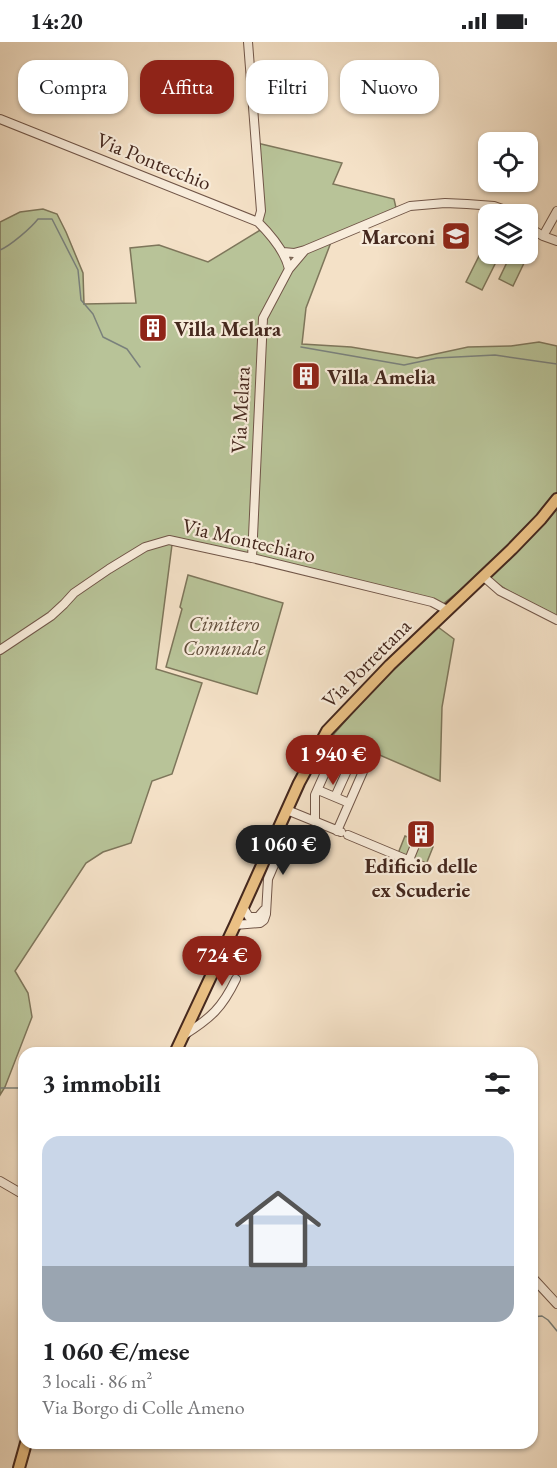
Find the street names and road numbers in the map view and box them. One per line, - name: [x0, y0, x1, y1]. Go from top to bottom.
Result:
- street label: Via Pontecchio: [93, 126, 215, 196]
- street label: Via Melara: [224, 365, 256, 454]
- street label: Via Montechiaro: [180, 512, 318, 568]
- street label: Via Porrettana: [316, 612, 417, 713]

